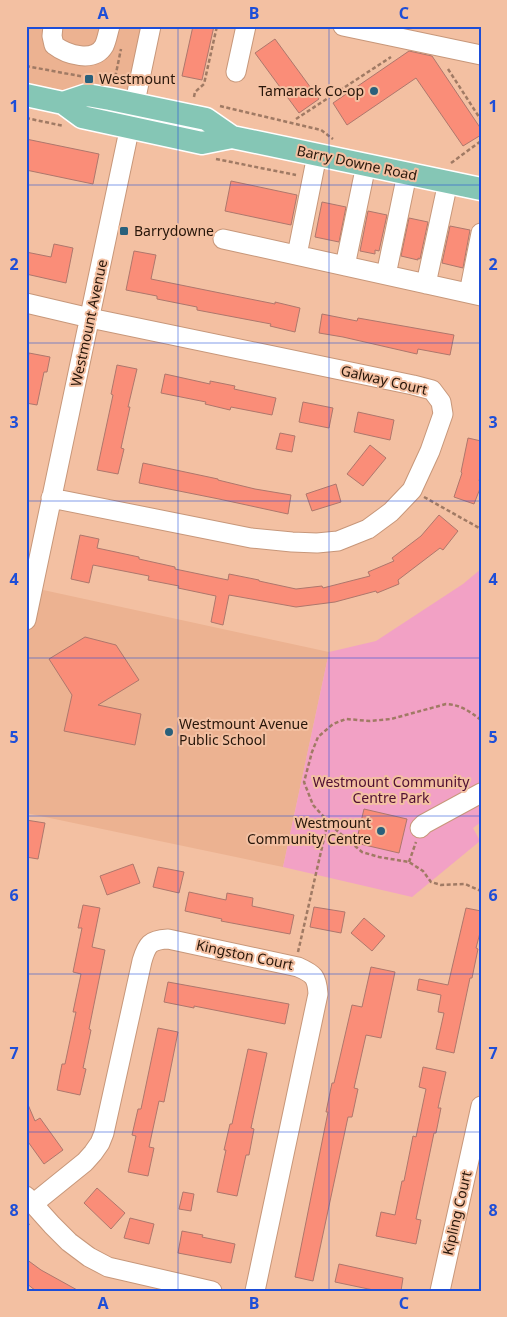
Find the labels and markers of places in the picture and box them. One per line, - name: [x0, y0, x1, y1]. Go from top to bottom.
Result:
- place label: Westmount: [99, 69, 175, 88]
- marker: Westmount: [83, 73, 95, 85]
- place label: Tamarack Co-op: [258, 81, 364, 100]
- marker: Tamarack Co-op: [368, 85, 380, 97]
- place label: Barrydowne: [134, 221, 214, 240]
- marker: Barrydowne: [118, 225, 130, 237]
- place label: Westmount Avenue Public School: [179, 714, 308, 749]
- marker: Westmount Avenue Public School: [163, 726, 175, 738]
- place label: Westmount Community Centre: [247, 813, 371, 848]
- marker: Westmount Community Centre: [375, 825, 387, 837]

